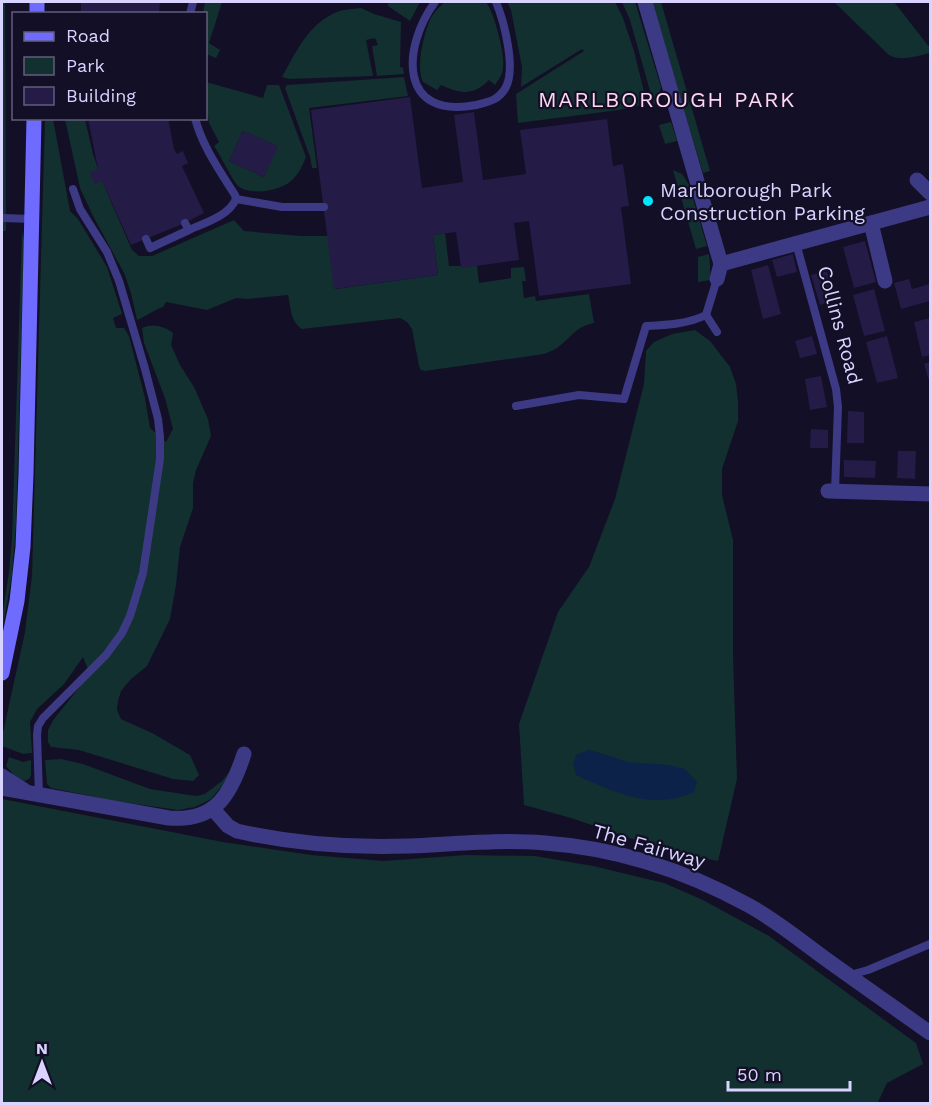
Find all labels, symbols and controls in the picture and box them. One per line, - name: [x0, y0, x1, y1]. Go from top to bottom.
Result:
- legend: [12, 12, 207, 120]
- text: Road: [66, 25, 110, 46]
- text: Park: [66, 55, 105, 76]
- text: Building: [66, 85, 136, 106]
- district label: MARLBOROUGH PARK: [538, 87, 796, 112]
- place label: Marlborough Park Construction Parking: [660, 178, 865, 225]
- marker: Marlborough Park Construction Parking: [641, 194, 655, 208]
- street label: Collins Road: [813, 263, 867, 387]
- street label: The Fairway: [590, 818, 709, 874]
- north arrow: [12, 1033, 72, 1093]
- text: N: [36, 1039, 48, 1058]
- scale bar: [728, 1054, 850, 1092]
- text: 50 m: [737, 1064, 782, 1085]

